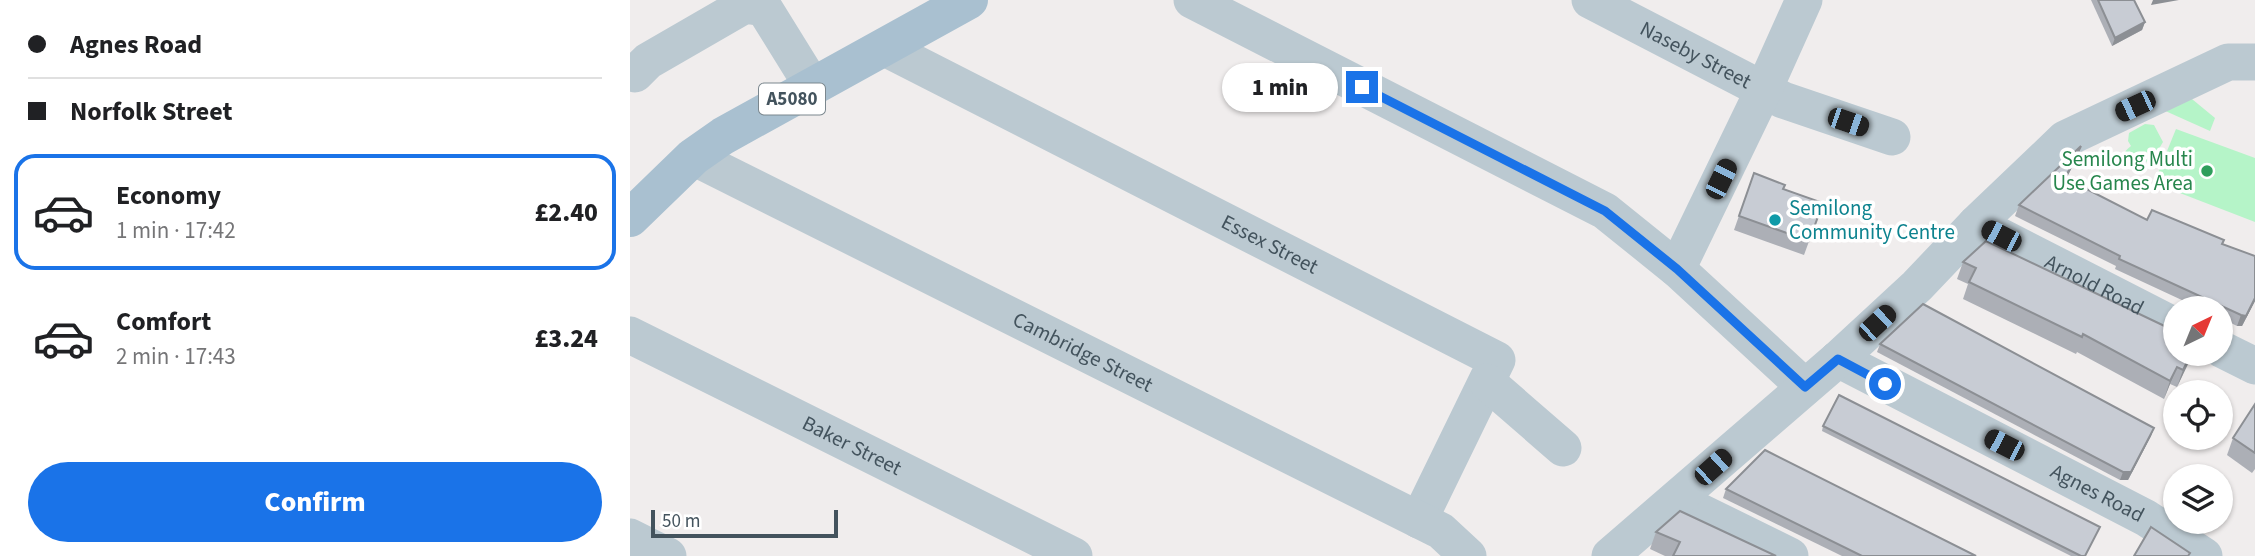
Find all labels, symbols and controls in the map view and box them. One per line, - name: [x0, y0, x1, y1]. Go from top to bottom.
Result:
- street label: Naseby Street: [1635, 13, 1757, 96]
- text: Agnes Road: [70, 26, 202, 63]
- callout: 1 min: [1222, 62, 1338, 112]
- text: 1 min: [1252, 71, 1308, 104]
- route end: [1346, 71, 1378, 103]
- road number: A5080: [759, 83, 825, 114]
- car: [2112, 88, 2159, 124]
- text: Norfolk Street: [70, 93, 232, 130]
- car: [1825, 105, 1872, 139]
- place label: Semilong Multi Use Games Area: [2053, 144, 2193, 198]
- car: [1703, 156, 1740, 202]
- marker: Semilong Multi Use Games Area: [2199, 163, 2215, 179]
- text: Economy: [116, 177, 221, 214]
- icon: car: [32, 181, 95, 244]
- place label: Semilong Community Centre: [1789, 193, 1955, 247]
- text: £2.40: [534, 194, 598, 231]
- street label: Essex Street: [1216, 207, 1324, 281]
- marker: Semilong Community Centre: [1767, 212, 1783, 228]
- text: 1 min · 17:42: [116, 214, 236, 247]
- car: [1978, 217, 2025, 255]
- street label: Arnold Road: [2040, 247, 2149, 323]
- north arrow: [2163, 296, 2233, 366]
- map controls: [2163, 296, 2233, 534]
- car: [1855, 301, 1900, 345]
- text: Comfort: [116, 303, 211, 340]
- street label: Cambridge Street: [1008, 304, 1158, 400]
- icon: car: [32, 307, 95, 370]
- text: £3.24: [534, 320, 598, 357]
- text: 2 min · 17:43: [116, 340, 236, 373]
- route start: [1869, 368, 1901, 400]
- button: locate: [2163, 380, 2233, 450]
- street label: Baker Street: [797, 408, 907, 483]
- car: [1981, 426, 2028, 464]
- car: [1691, 445, 1736, 489]
- street label: Agnes Road: [2045, 456, 2150, 530]
- button: Confirm: [28, 462, 602, 542]
- button: layers: [2163, 464, 2233, 534]
- scale bar: [651, 507, 838, 539]
- text: 50 m: [662, 508, 700, 535]

